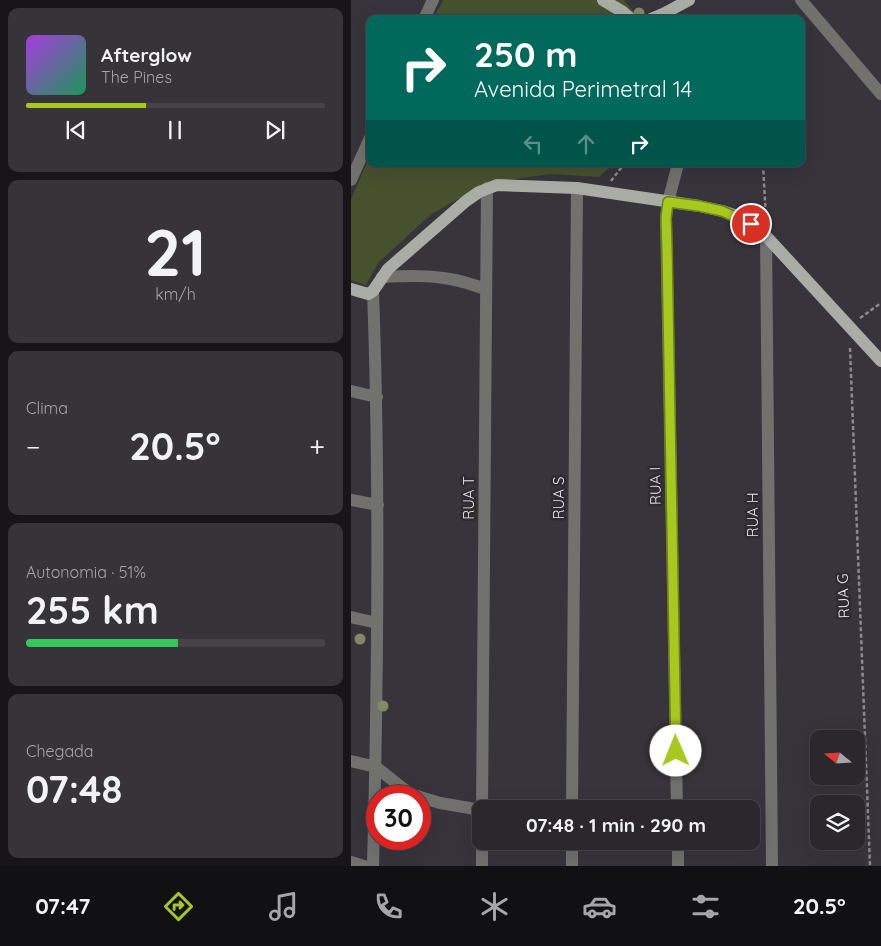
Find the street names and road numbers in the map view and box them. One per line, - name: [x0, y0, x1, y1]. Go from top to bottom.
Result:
- street label: RUA I: [645, 467, 665, 505]
- street label: RUA T: [459, 476, 478, 520]
- street label: RUA S: [549, 477, 568, 519]
- street label: RUA H: [743, 492, 762, 538]
- street label: RUA G: [833, 573, 853, 619]

